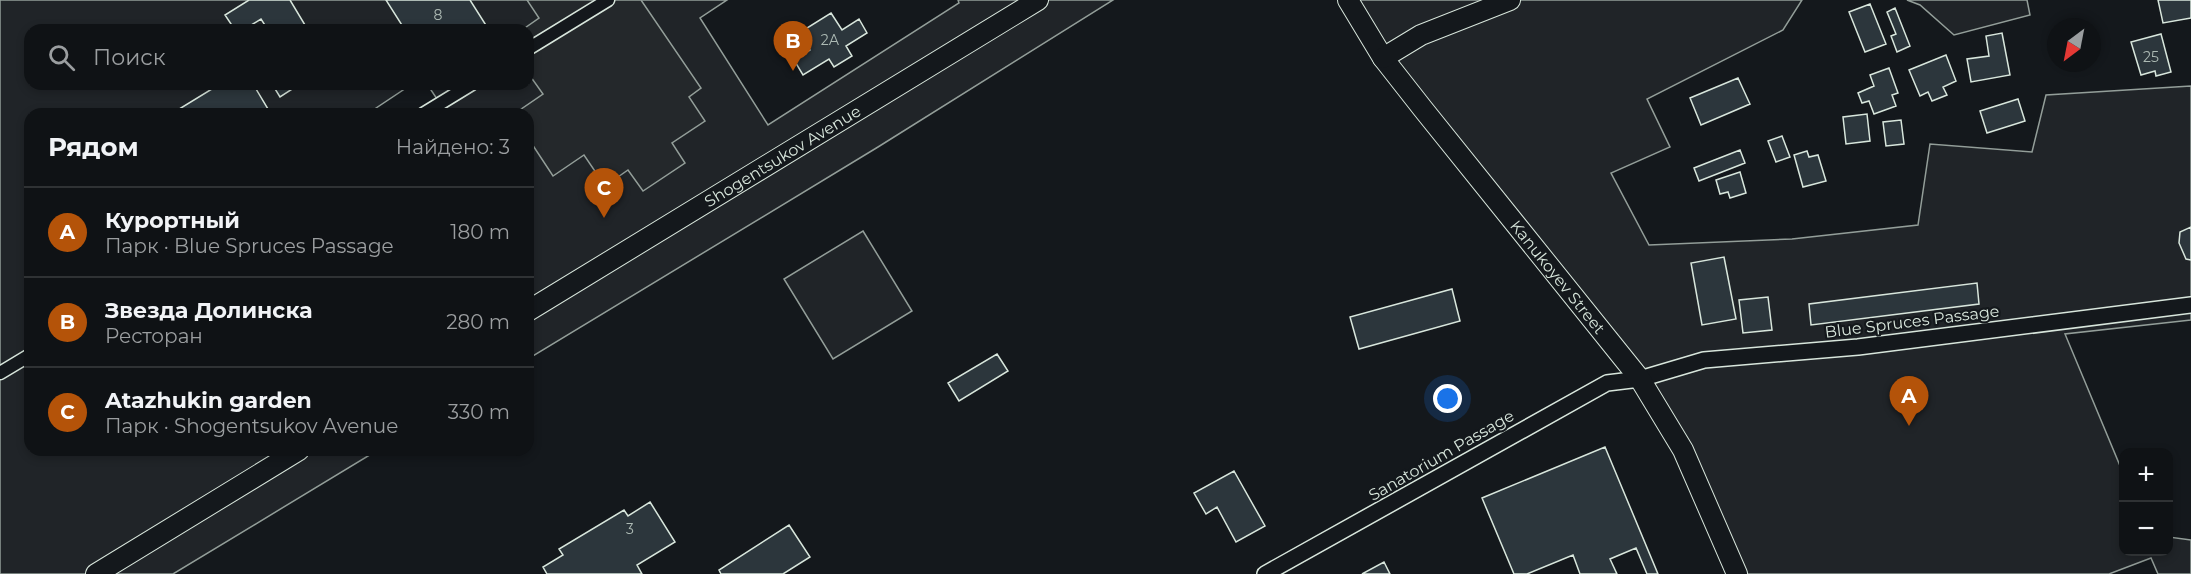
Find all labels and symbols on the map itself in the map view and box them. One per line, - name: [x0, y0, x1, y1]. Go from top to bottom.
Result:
- house number: 8: [434, 6, 443, 24]
- north arrow: [2047, 18, 2101, 72]
- pin: B: [774, 22, 812, 71]
- house number: 2А: [821, 31, 840, 49]
- house number: 25: [2143, 48, 2159, 66]
- street label: Shogentsukov Avenue: [701, 101, 864, 211]
- pin: C: [584, 168, 624, 218]
- street label: Kanukoyev Street: [1506, 217, 1609, 338]
- street label: Blue Spruces Passage: [1824, 301, 2000, 342]
- pin: A: [1890, 376, 1928, 426]
- your location: [1433, 384, 1462, 413]
- street label: Sanatorium Passage: [1365, 406, 1517, 505]
- house number: 3: [626, 520, 634, 538]

